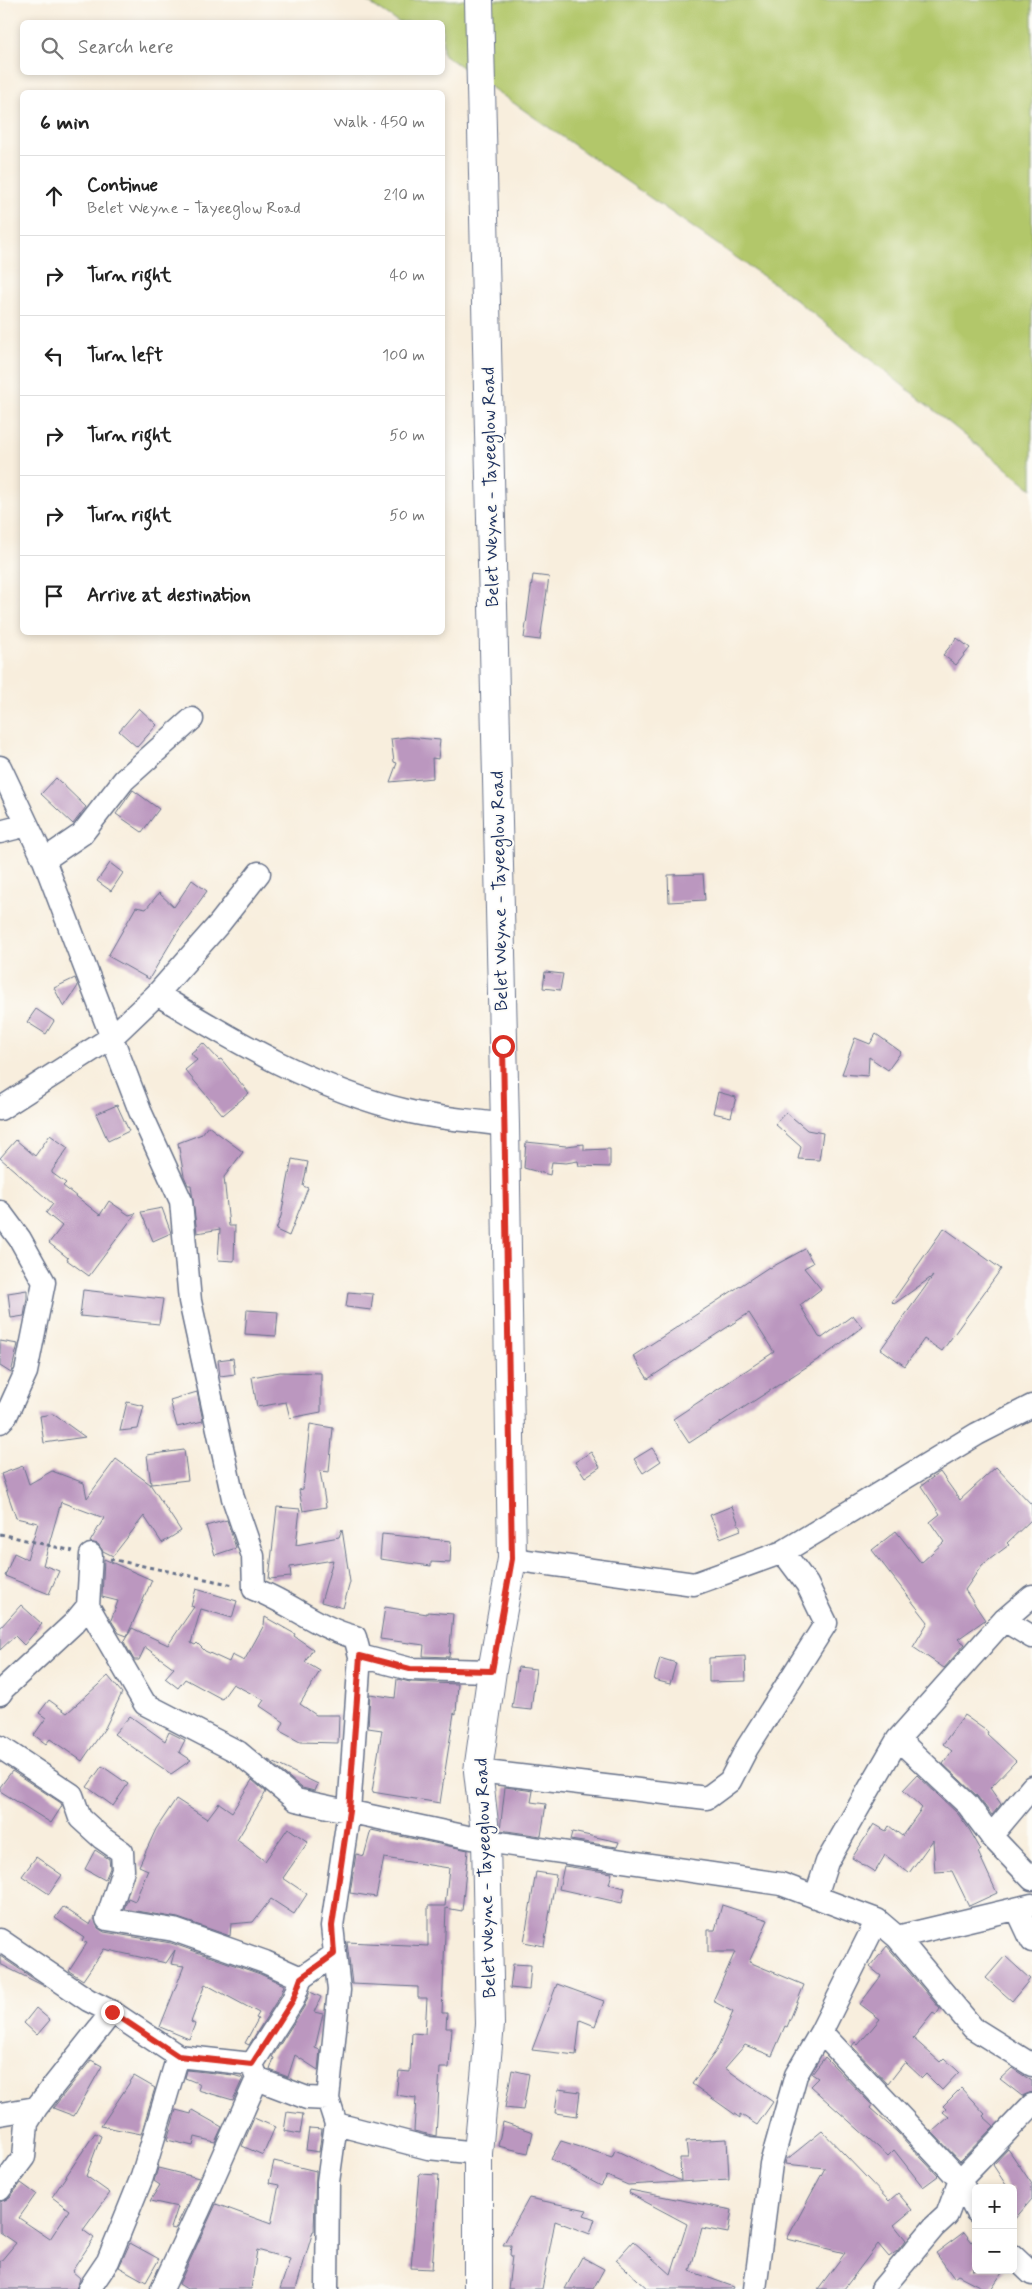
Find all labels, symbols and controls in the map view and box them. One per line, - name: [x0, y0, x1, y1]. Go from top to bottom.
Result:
- search box: [20, 20, 445, 75]
- icon: search: [38, 34, 66, 62]
- text: Search here: [78, 35, 174, 60]
- text: 6 min: [40, 109, 90, 137]
- text: Walk · 450 m: [334, 112, 425, 133]
- text: Continue: [87, 173, 158, 198]
- icon: ahead: [40, 182, 68, 210]
- text: 210 m: [384, 185, 425, 206]
- text: Belet Weyne - Tayeeglow Road: [87, 198, 301, 219]
- icon: right: [40, 262, 68, 290]
- text: Turn right: [87, 263, 171, 288]
- text: 40 m: [389, 265, 425, 286]
- icon: left: [40, 342, 68, 370]
- text: Turn left: [87, 343, 163, 368]
- text: 100 m: [382, 345, 425, 366]
- street label: Belet Weyne - Tayeeglow Road: [477, 367, 506, 607]
- icon: right: [40, 422, 68, 450]
- text: Turn right: [87, 423, 171, 448]
- text: 50 m: [389, 425, 425, 446]
- icon: right: [40, 502, 68, 530]
- text: Turn right: [87, 503, 171, 528]
- text: 50 m: [389, 505, 425, 526]
- icon: arrive: [40, 582, 68, 610]
- text: Arrive at destination: [87, 583, 251, 608]
- street label: Belet Weyne - Tayeeglow Road: [486, 771, 515, 1011]
- route start: [492, 1035, 515, 1058]
- street label: Belet Weyne - Tayeeglow Road: [470, 1757, 503, 1998]
- route end: [101, 2001, 124, 2024]
- map controls: [972, 2184, 1017, 2274]
- button: +: [972, 2184, 1017, 2229]
- button: −: [972, 2229, 1017, 2274]

